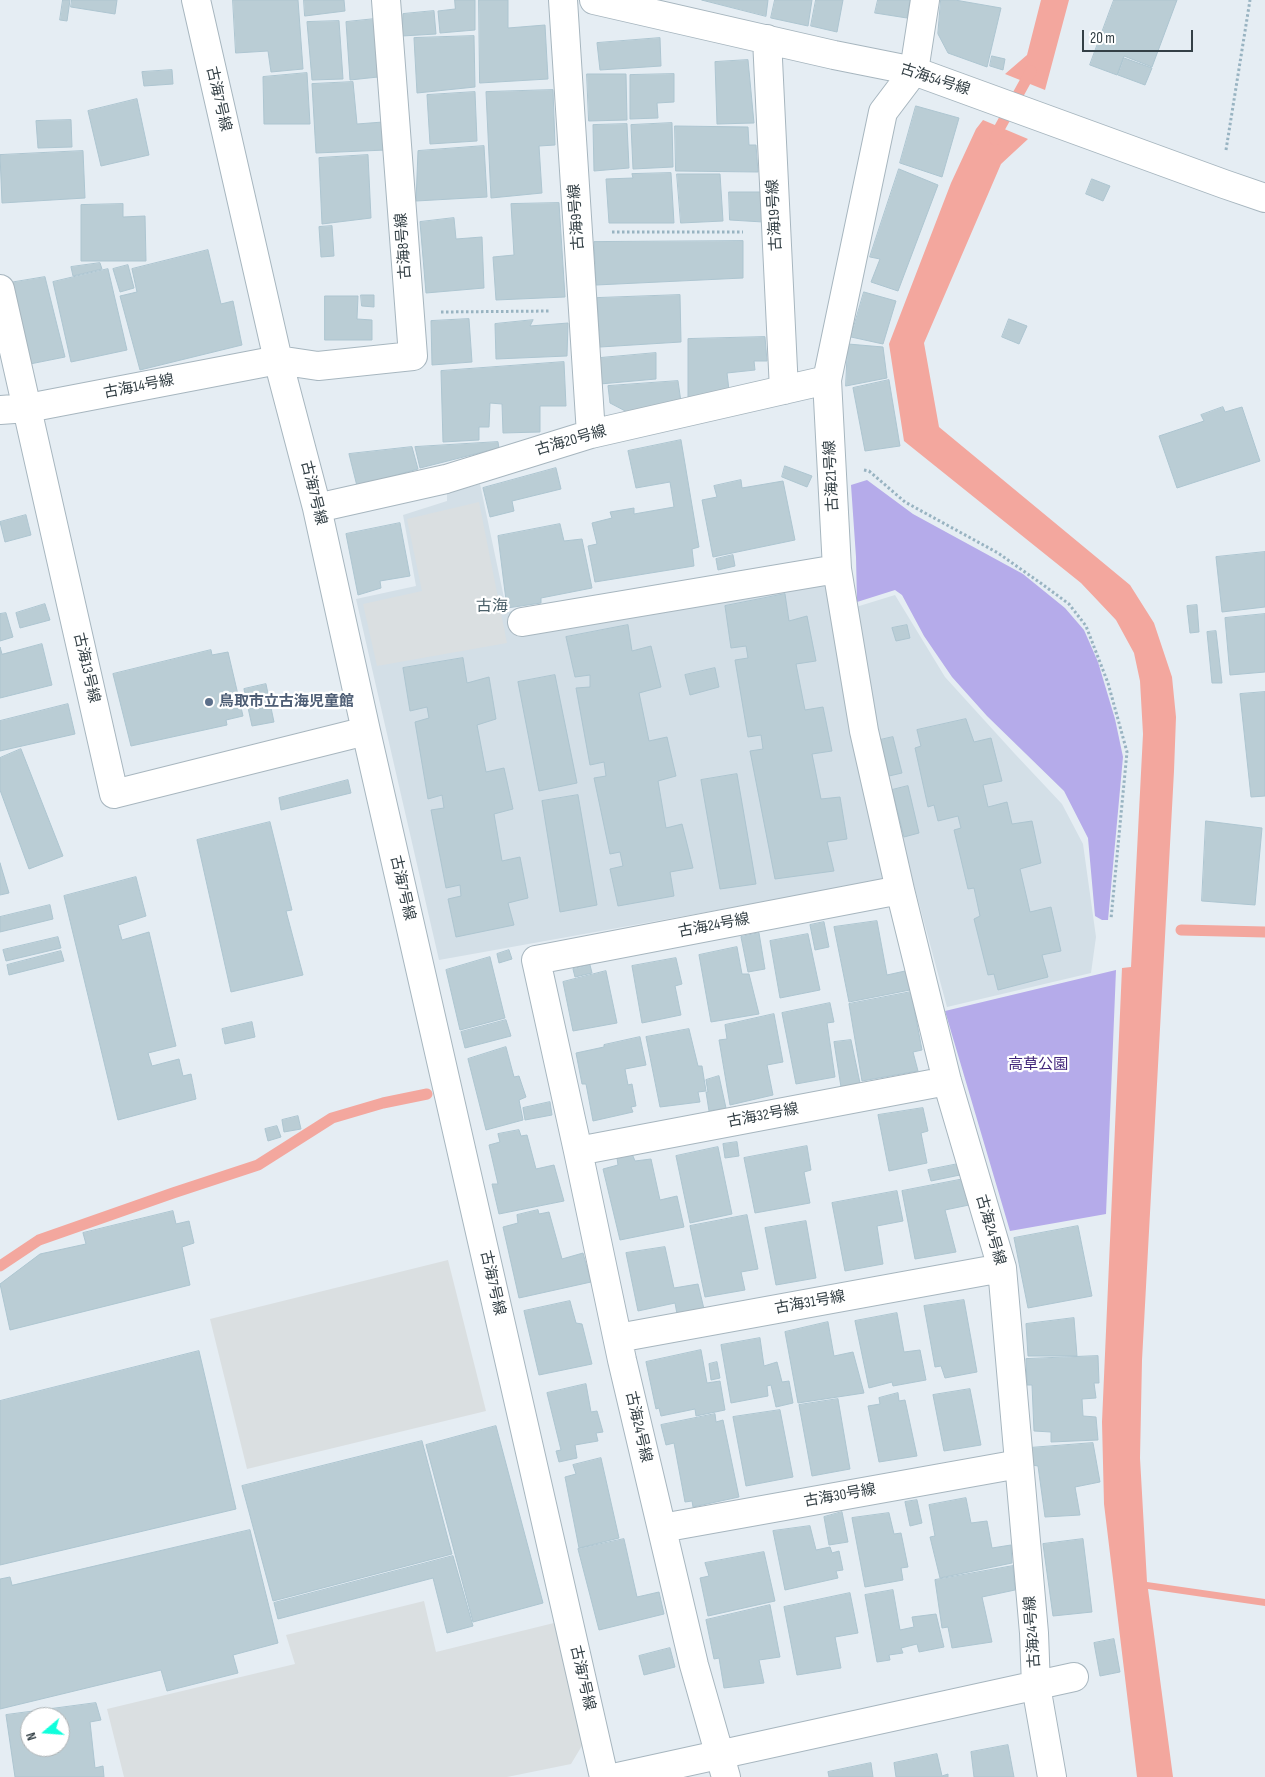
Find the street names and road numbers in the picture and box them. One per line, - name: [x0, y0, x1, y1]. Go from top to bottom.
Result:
- street label: 古海54号線: [898, 60, 972, 100]
- street label: 古海7号線: [202, 65, 234, 133]
- street label: 古海19号線: [764, 179, 786, 251]
- street label: 古海9号線: [566, 183, 588, 251]
- street label: 古海8号線: [393, 212, 415, 280]
- street label: 古海14号線: [102, 371, 176, 403]
- street label: 古海20号線: [533, 422, 609, 460]
- street label: 古海21号線: [821, 440, 843, 512]
- street label: 古海7号線: [296, 459, 330, 527]
- street label: 古海13号線: [69, 631, 103, 705]
- street label: 古海7号線: [386, 854, 418, 922]
- street label: 古海24号線: [677, 910, 751, 942]
- street label: 古海32号線: [726, 1100, 800, 1132]
- street label: 古海24号線: [971, 1193, 1009, 1267]
- street label: 古海7号線: [476, 1249, 508, 1317]
- street label: 古海31号線: [773, 1288, 847, 1318]
- street label: 古海24号線: [621, 1390, 655, 1464]
- street label: 古海30号線: [803, 1481, 877, 1511]
- street label: 古海24号線: [1021, 1595, 1045, 1669]
- street label: 古海7号線: [566, 1644, 598, 1712]

